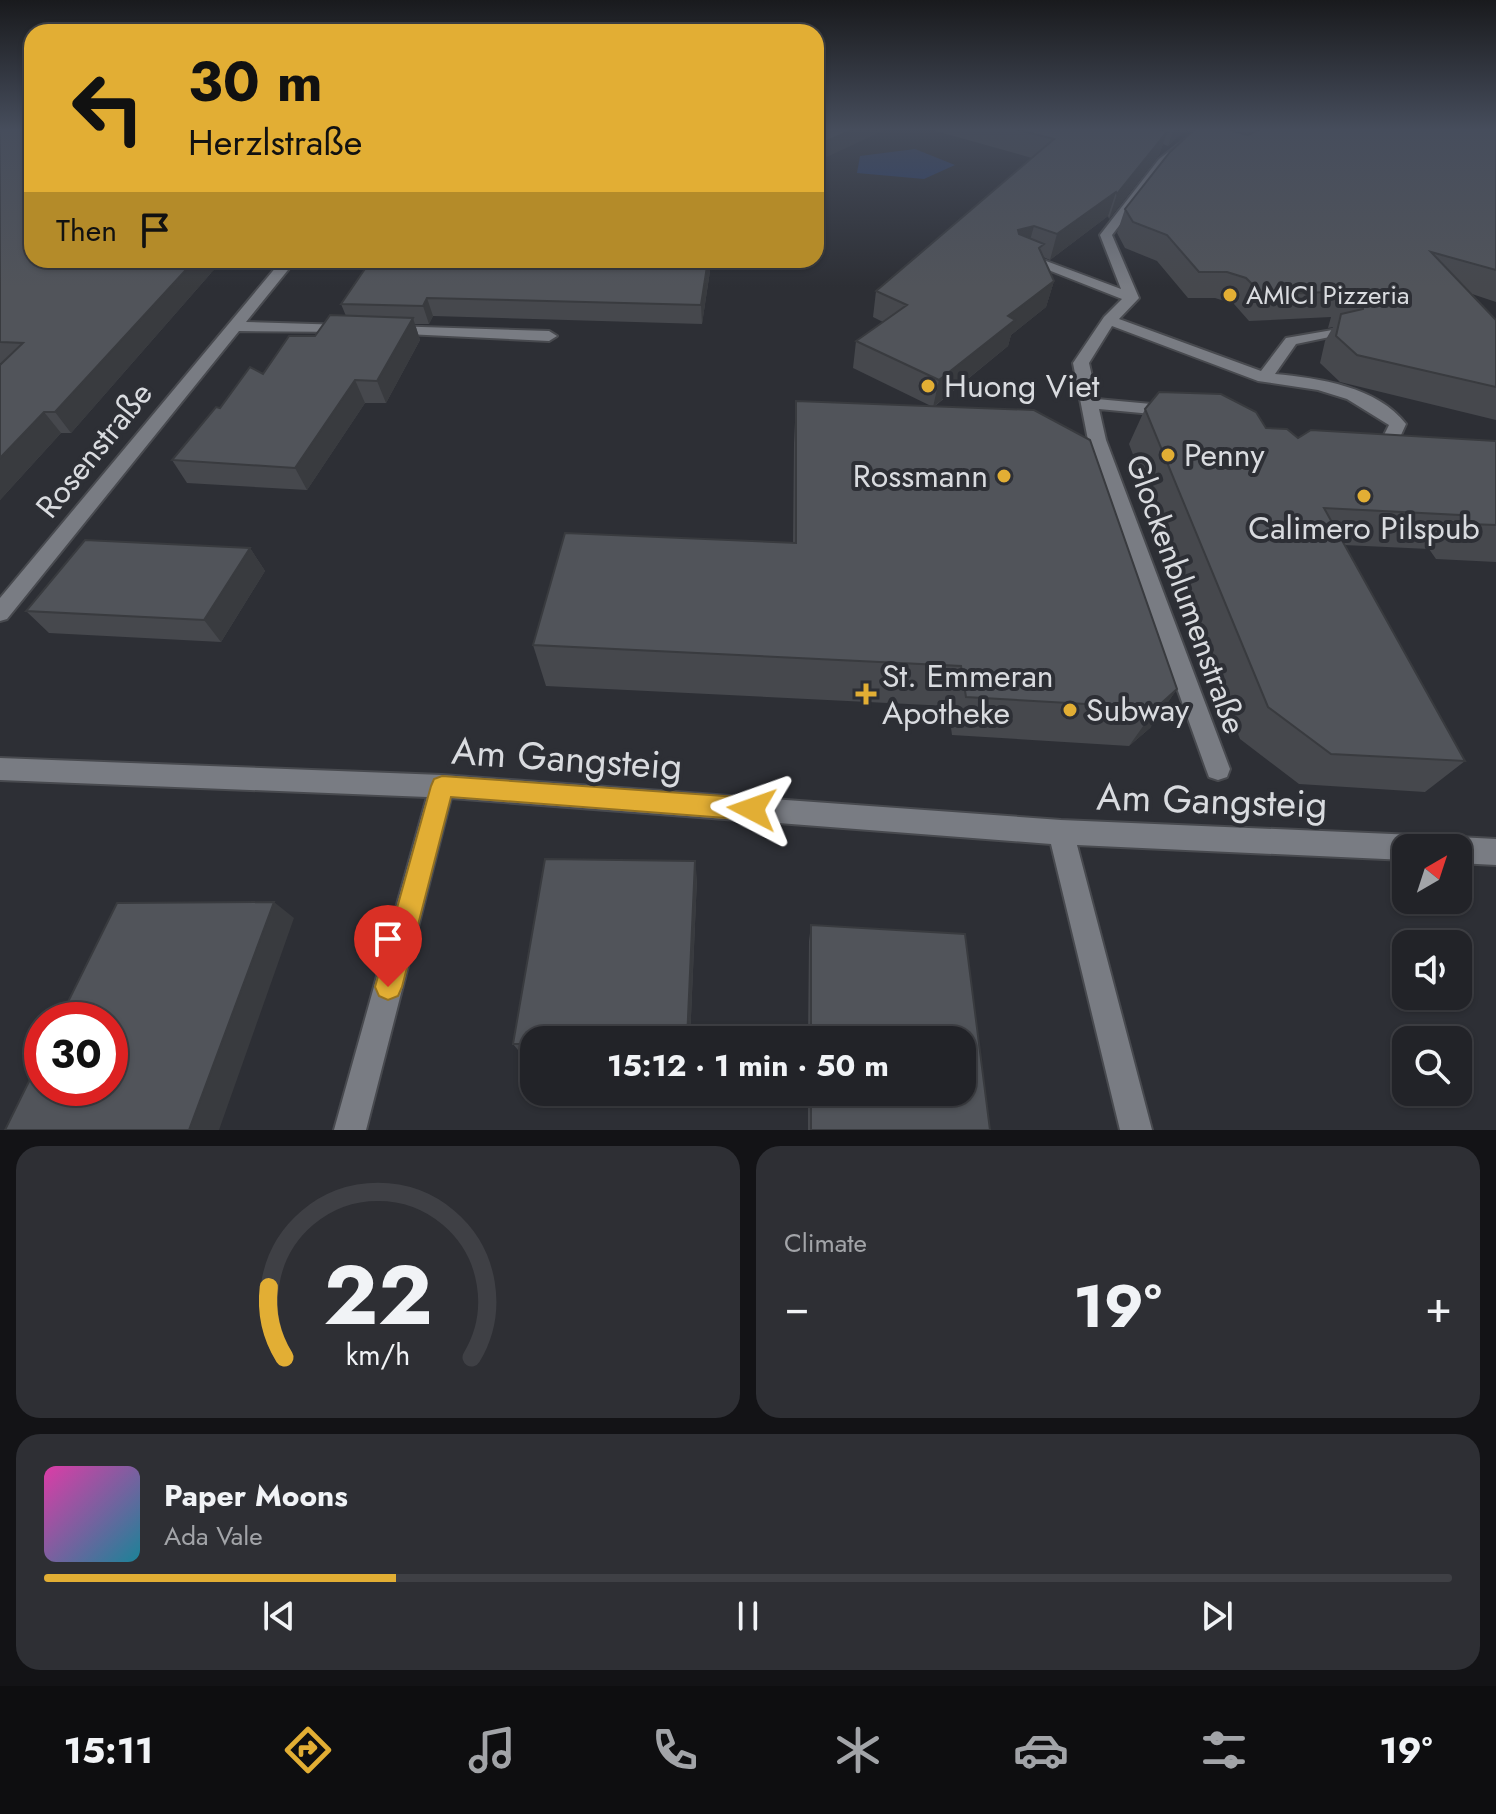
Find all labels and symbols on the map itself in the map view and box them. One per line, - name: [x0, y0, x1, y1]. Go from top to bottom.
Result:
- place label: AMICI Pizzeria: [1246, 276, 1409, 314]
- marker: AMICI Pizzeria: [1221, 286, 1239, 304]
- place label: Huong Viet: [944, 363, 1100, 409]
- street label: Rosenstraße: [25, 372, 163, 528]
- marker: Huong Viet: [919, 377, 937, 395]
- place label: Penny: [1184, 432, 1265, 478]
- marker: Penny: [1159, 446, 1177, 464]
- street label: Glockenblumenstraße: [1114, 448, 1258, 740]
- place label: Rossmann: [853, 453, 988, 499]
- marker: Rossmann: [995, 467, 1013, 485]
- marker: Calimero Pilspub: [1355, 487, 1373, 505]
- place label: Calimero Pilspub: [1248, 505, 1480, 551]
- place label: St. Emmeran Apotheke: [882, 653, 1054, 736]
- marker: St. Emmeran Apotheke: [857, 685, 875, 703]
- place label: Subway: [1086, 687, 1190, 733]
- marker: Subway: [1061, 701, 1079, 719]
- street label: Am Gangsteig: [450, 723, 684, 793]
- position arrow: [710, 767, 794, 851]
- street label: Am Gangsteig: [1096, 768, 1328, 832]
- north arrow: [1392, 834, 1472, 914]
- pin: [354, 905, 422, 987]
- speed limit sign: 30: [24, 1002, 128, 1106]

